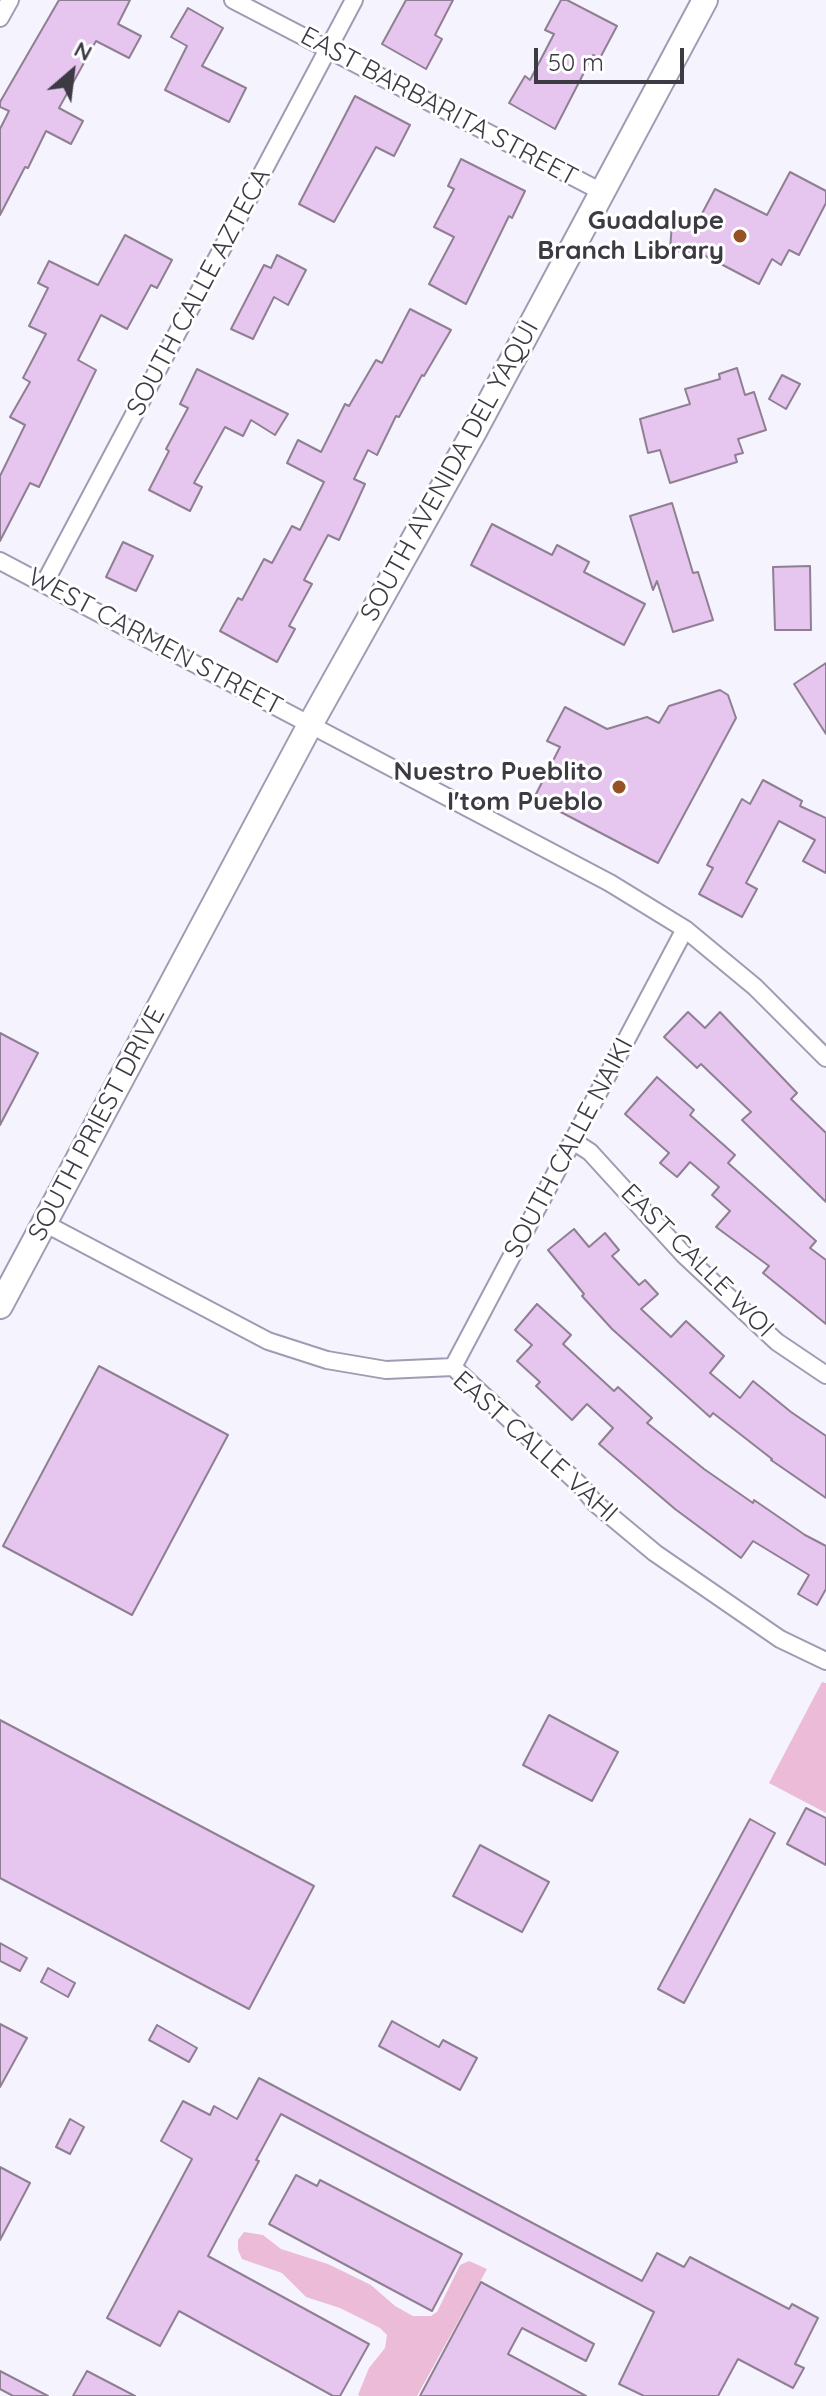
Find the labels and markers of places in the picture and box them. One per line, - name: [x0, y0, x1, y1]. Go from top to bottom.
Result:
- place label: Guadalupe Branch Library: [537, 205, 724, 266]
- marker: Guadalupe Branch Library: [731, 227, 749, 245]
- place label: Nuestro Pueblito I'tom Pueblo: [394, 756, 603, 818]
- marker: Nuestro Pueblito I'tom Pueblo: [610, 778, 628, 796]

